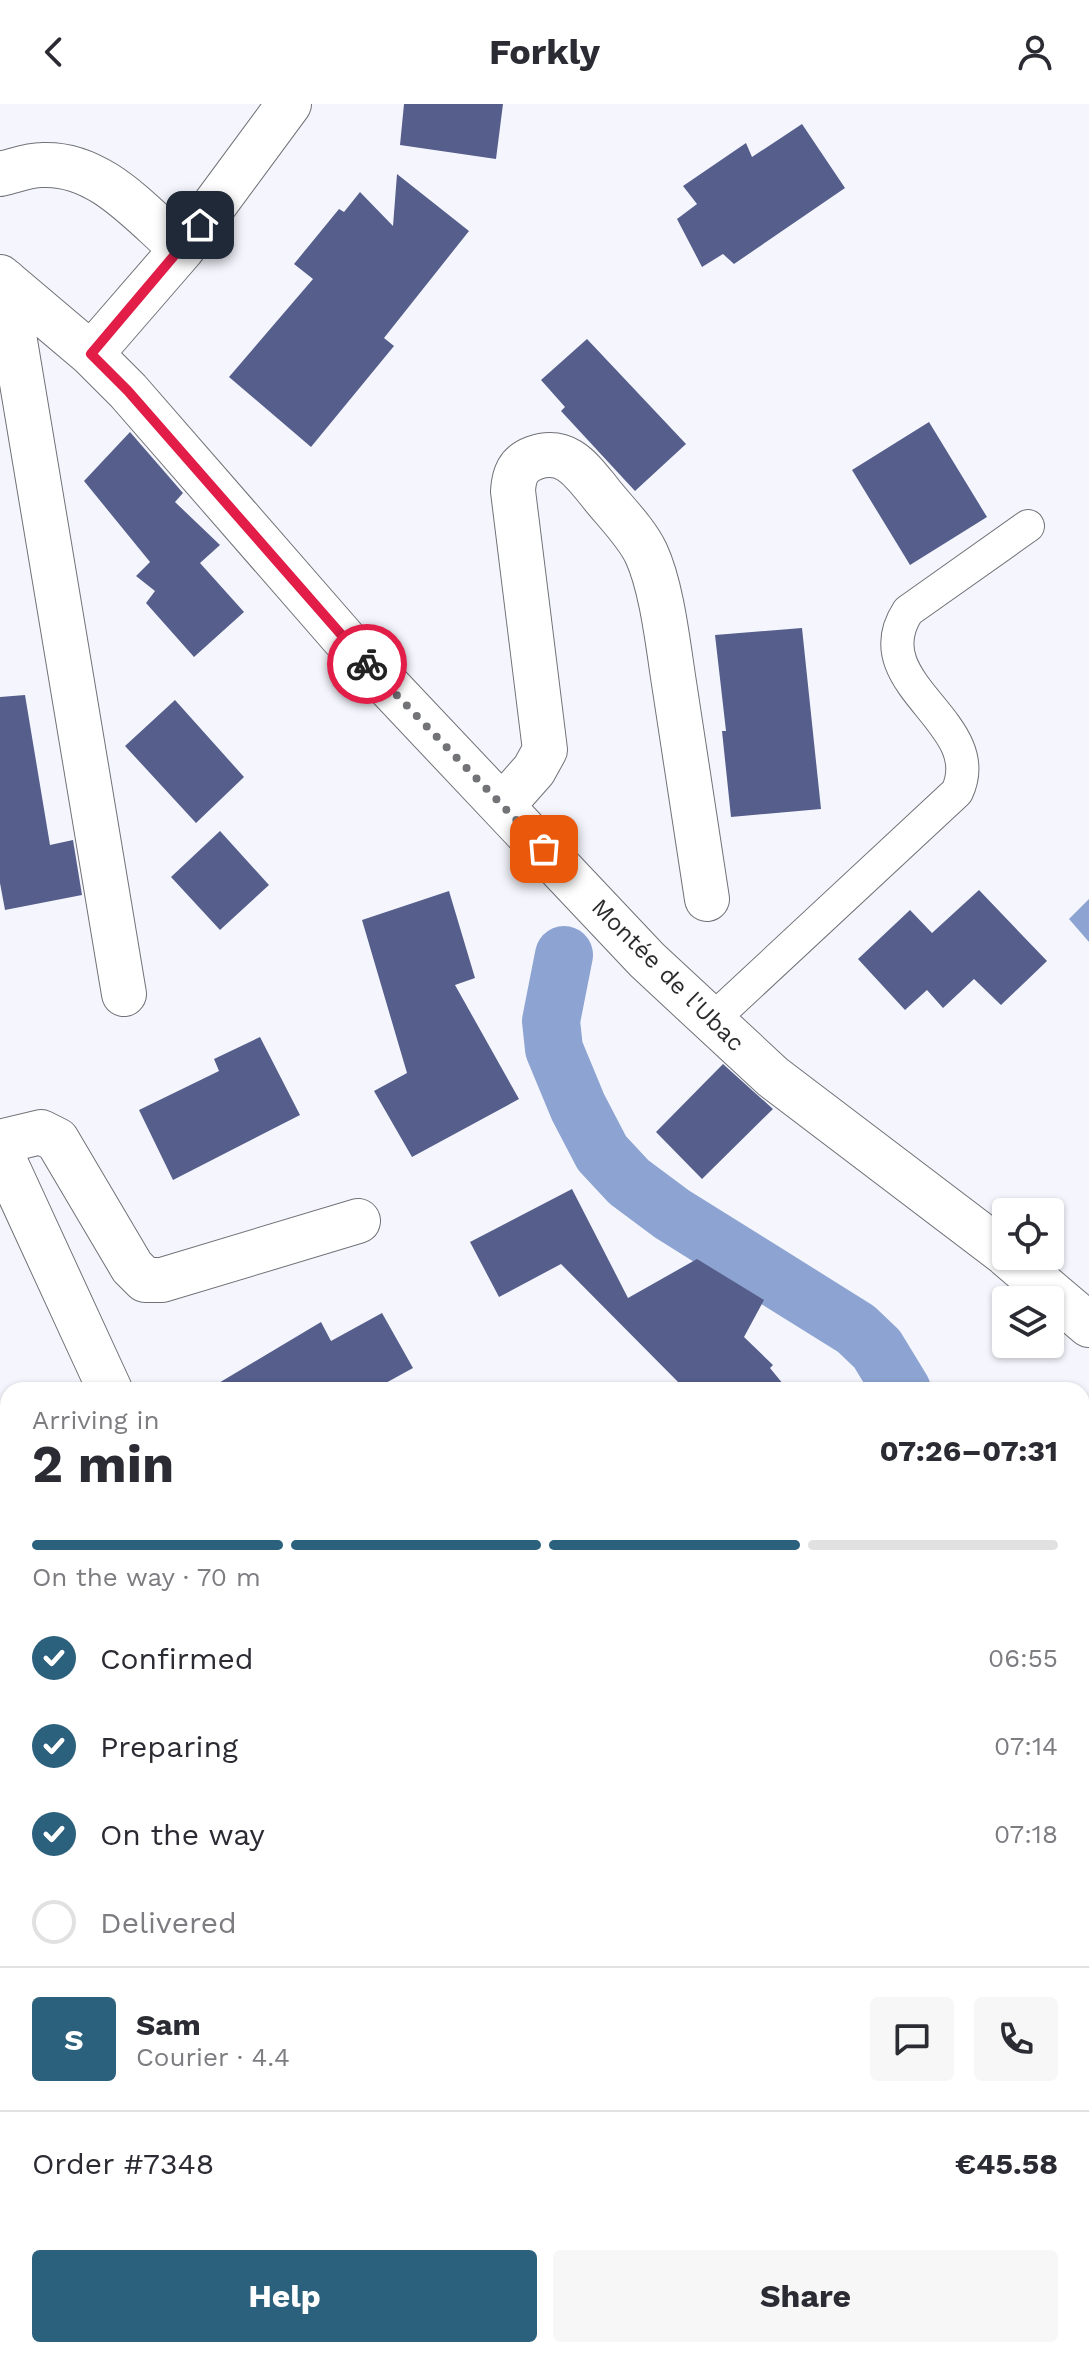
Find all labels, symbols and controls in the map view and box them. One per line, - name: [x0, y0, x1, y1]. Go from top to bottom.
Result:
- icon: back: [32, 30, 76, 74]
- icon: person: [1013, 30, 1057, 74]
- text: Forkly: [489, 31, 600, 73]
- pin: [166, 191, 234, 259]
- icon: home: [178, 203, 222, 247]
- courier: [327, 624, 407, 704]
- icon: bike: [345, 642, 389, 686]
- pin: [510, 815, 578, 883]
- icon: bag: [522, 827, 566, 871]
- street label: Montée de l'Ubac: [586, 893, 750, 1057]
- map controls: [992, 1198, 1064, 1358]
- button: locate: [992, 1198, 1064, 1270]
- button: layers: [992, 1286, 1064, 1358]
- text: Arriving in: [32, 1405, 160, 1435]
- text: 07:26–07:31: [880, 1433, 1058, 1468]
- text: 2 min: [32, 1434, 174, 1495]
- text: On the way · 70 m: [32, 1562, 261, 1592]
- icon: check: [32, 1636, 76, 1680]
- text: Confirmed: [100, 1641, 254, 1676]
- text: 06:55: [988, 1643, 1058, 1673]
- icon: check: [32, 1724, 76, 1768]
- text: Preparing: [100, 1729, 238, 1764]
- text: 07:14: [994, 1731, 1058, 1761]
- icon: check: [32, 1812, 76, 1856]
- text: On the way: [100, 1817, 265, 1852]
- text: 07:18: [994, 1819, 1058, 1849]
- text: Delivered: [100, 1905, 237, 1940]
- button: chat: [870, 1997, 954, 2081]
- button: phone: [974, 1997, 1058, 2081]
- text: Sam: [136, 2007, 201, 2042]
- text: S: [64, 2022, 84, 2057]
- text: Courier · 4.4: [136, 2042, 290, 2072]
- text: Order #7348: [32, 2146, 214, 2181]
- text: €45.58: [955, 2146, 1058, 2181]
- button: Help: [32, 2250, 537, 2342]
- button: Share: [553, 2250, 1058, 2342]

